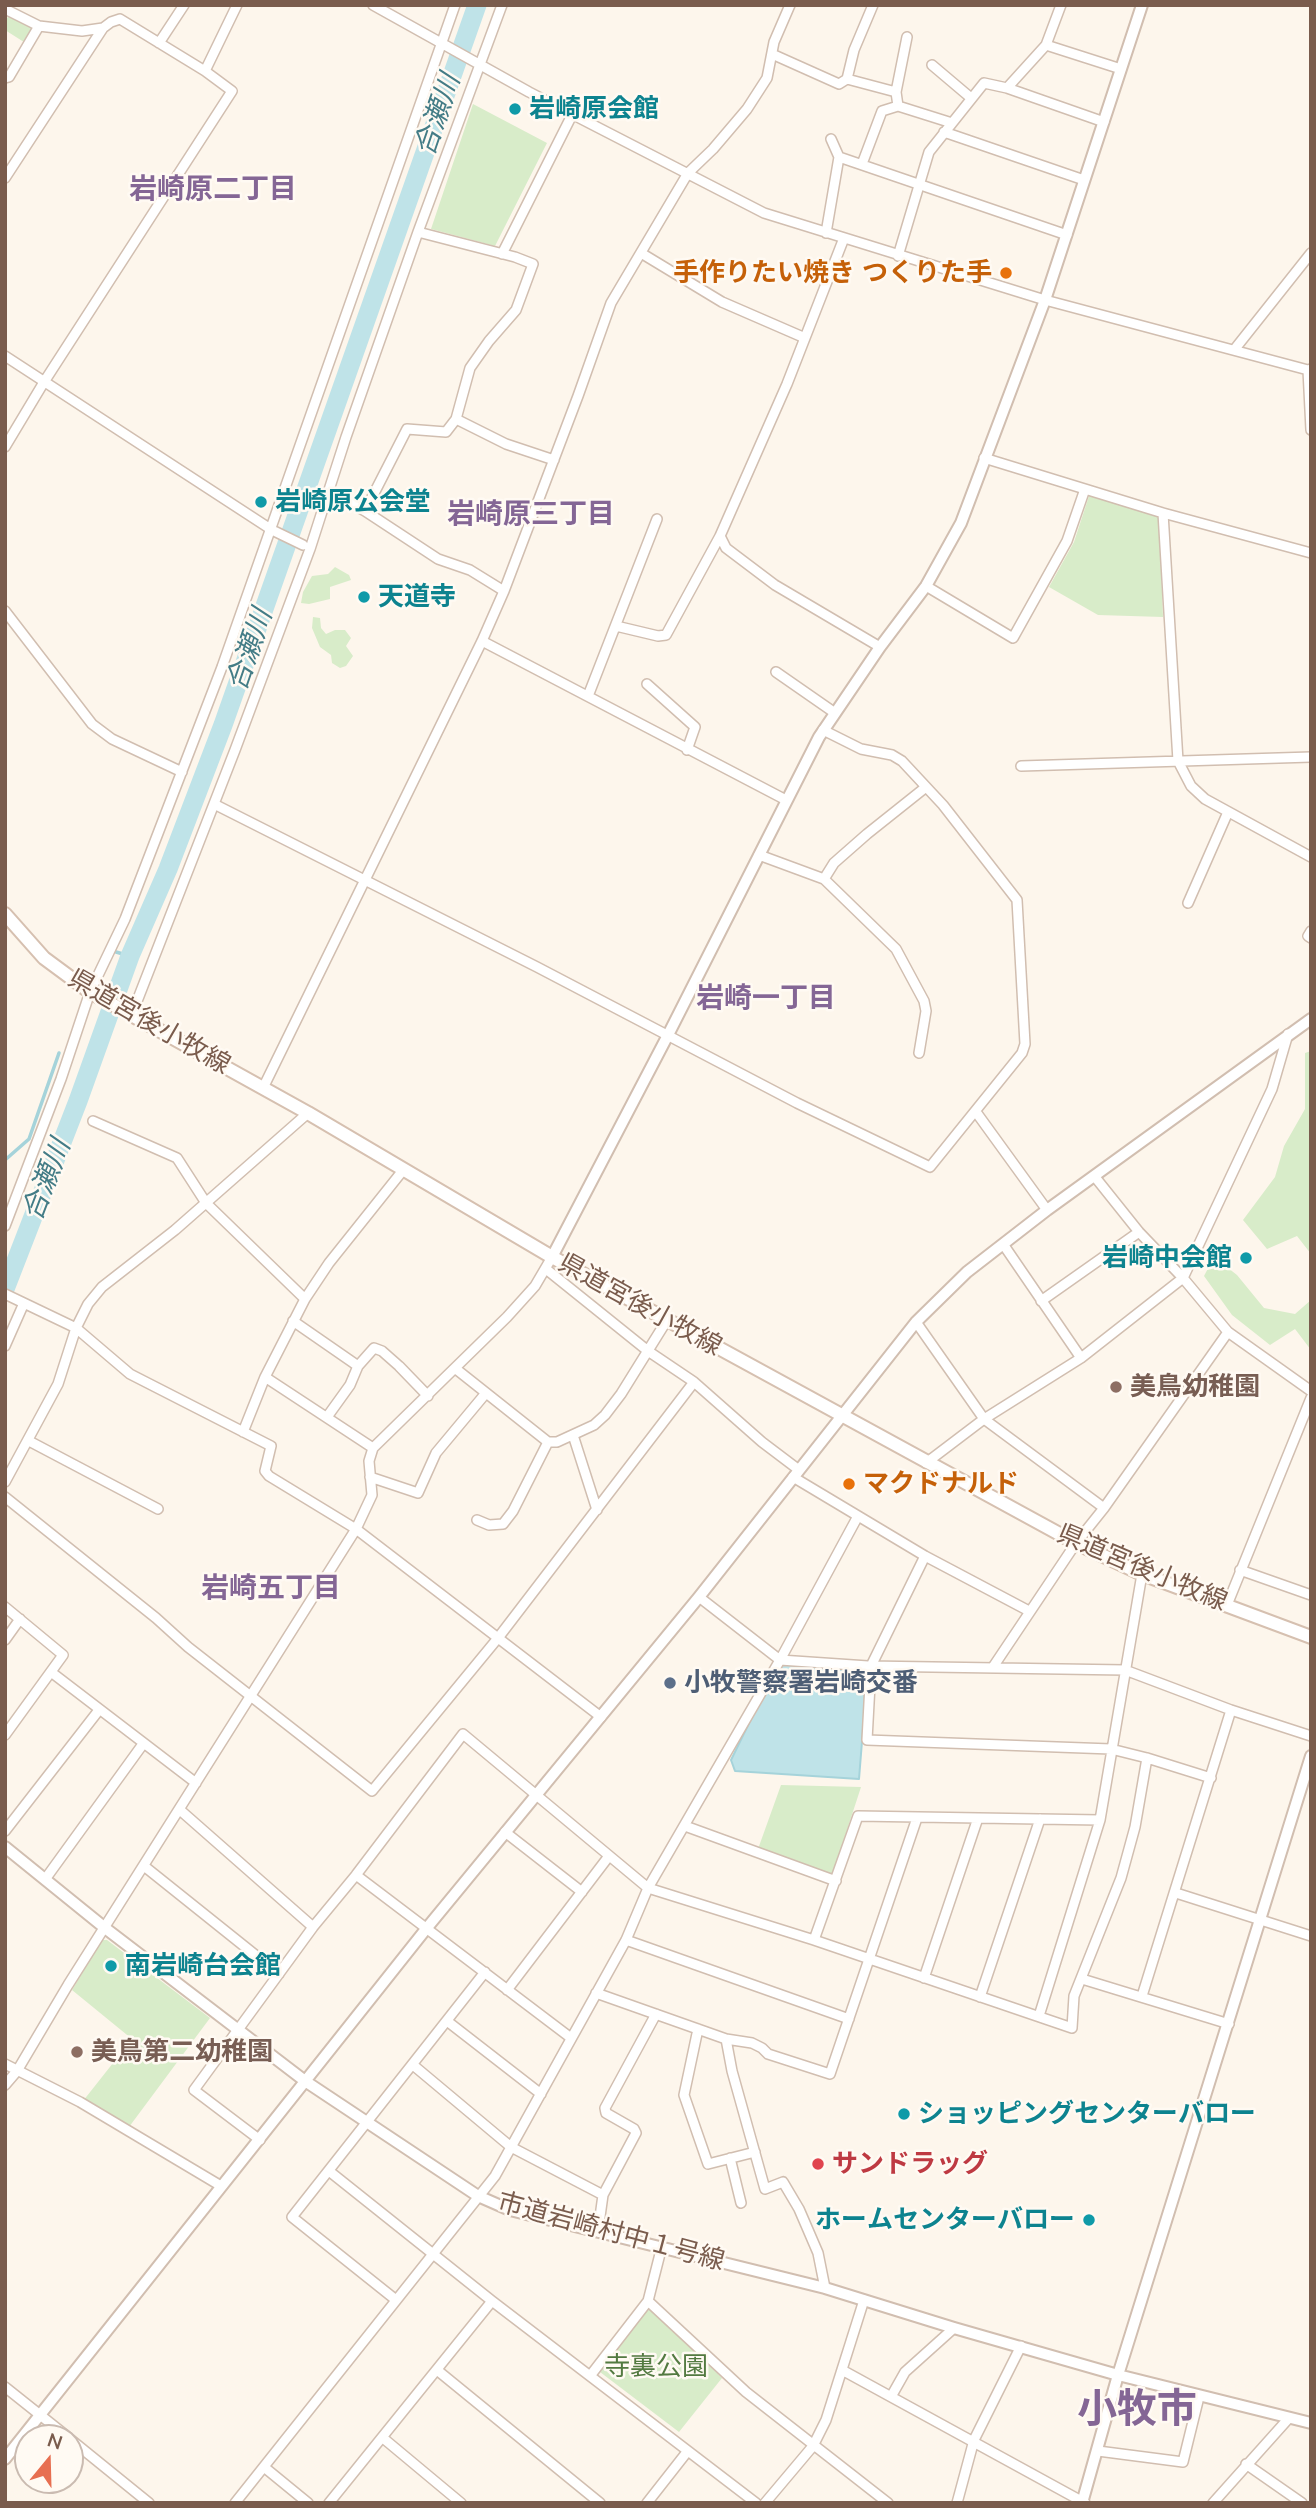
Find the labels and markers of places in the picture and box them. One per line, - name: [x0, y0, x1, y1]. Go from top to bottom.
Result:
- place label: 岩崎原会館: [529, 93, 659, 125]
- marker: 岩崎原会館: [507, 101, 523, 117]
- place label: 手作りたい焼き つくりた手: [673, 257, 992, 289]
- marker: 手作りたい焼き つくりた手: [998, 265, 1014, 281]
- place label: 岩崎原公会堂: [275, 486, 431, 518]
- marker: 岩崎原公会堂: [253, 494, 269, 510]
- place label: 天道寺: [378, 581, 456, 613]
- marker: 天道寺: [356, 589, 372, 605]
- place label: 岩崎中会館: [1102, 1242, 1232, 1274]
- marker: 岩崎中会館: [1238, 1250, 1254, 1266]
- place label: 美鳥幼稚園: [1130, 1371, 1260, 1403]
- marker: 美鳥幼稚園: [1108, 1379, 1124, 1395]
- place label: マクドナルド: [863, 1468, 1019, 1500]
- marker: マクドナルド: [841, 1476, 857, 1492]
- place label: 小牧警察署岩崎交番: [684, 1667, 918, 1699]
- marker: 小牧警察署岩崎交番: [662, 1675, 678, 1691]
- place label: 南岩崎台会館: [125, 1950, 281, 1982]
- marker: 南岩崎台会館: [103, 1958, 119, 1974]
- place label: 美鳥第二幼稚園: [91, 2036, 273, 2068]
- marker: 美鳥第二幼稚園: [69, 2044, 85, 2060]
- place label: ショッピングセンターバロー: [918, 2098, 1256, 2130]
- marker: ショッピングセンターバロー: [896, 2106, 912, 2122]
- place label: サンドラッグ: [832, 2148, 988, 2180]
- marker: サンドラッグ: [810, 2156, 826, 2172]
- place label: ホームセンターバロー: [815, 2204, 1075, 2236]
- marker: ホームセンターバロー: [1081, 2212, 1097, 2228]

